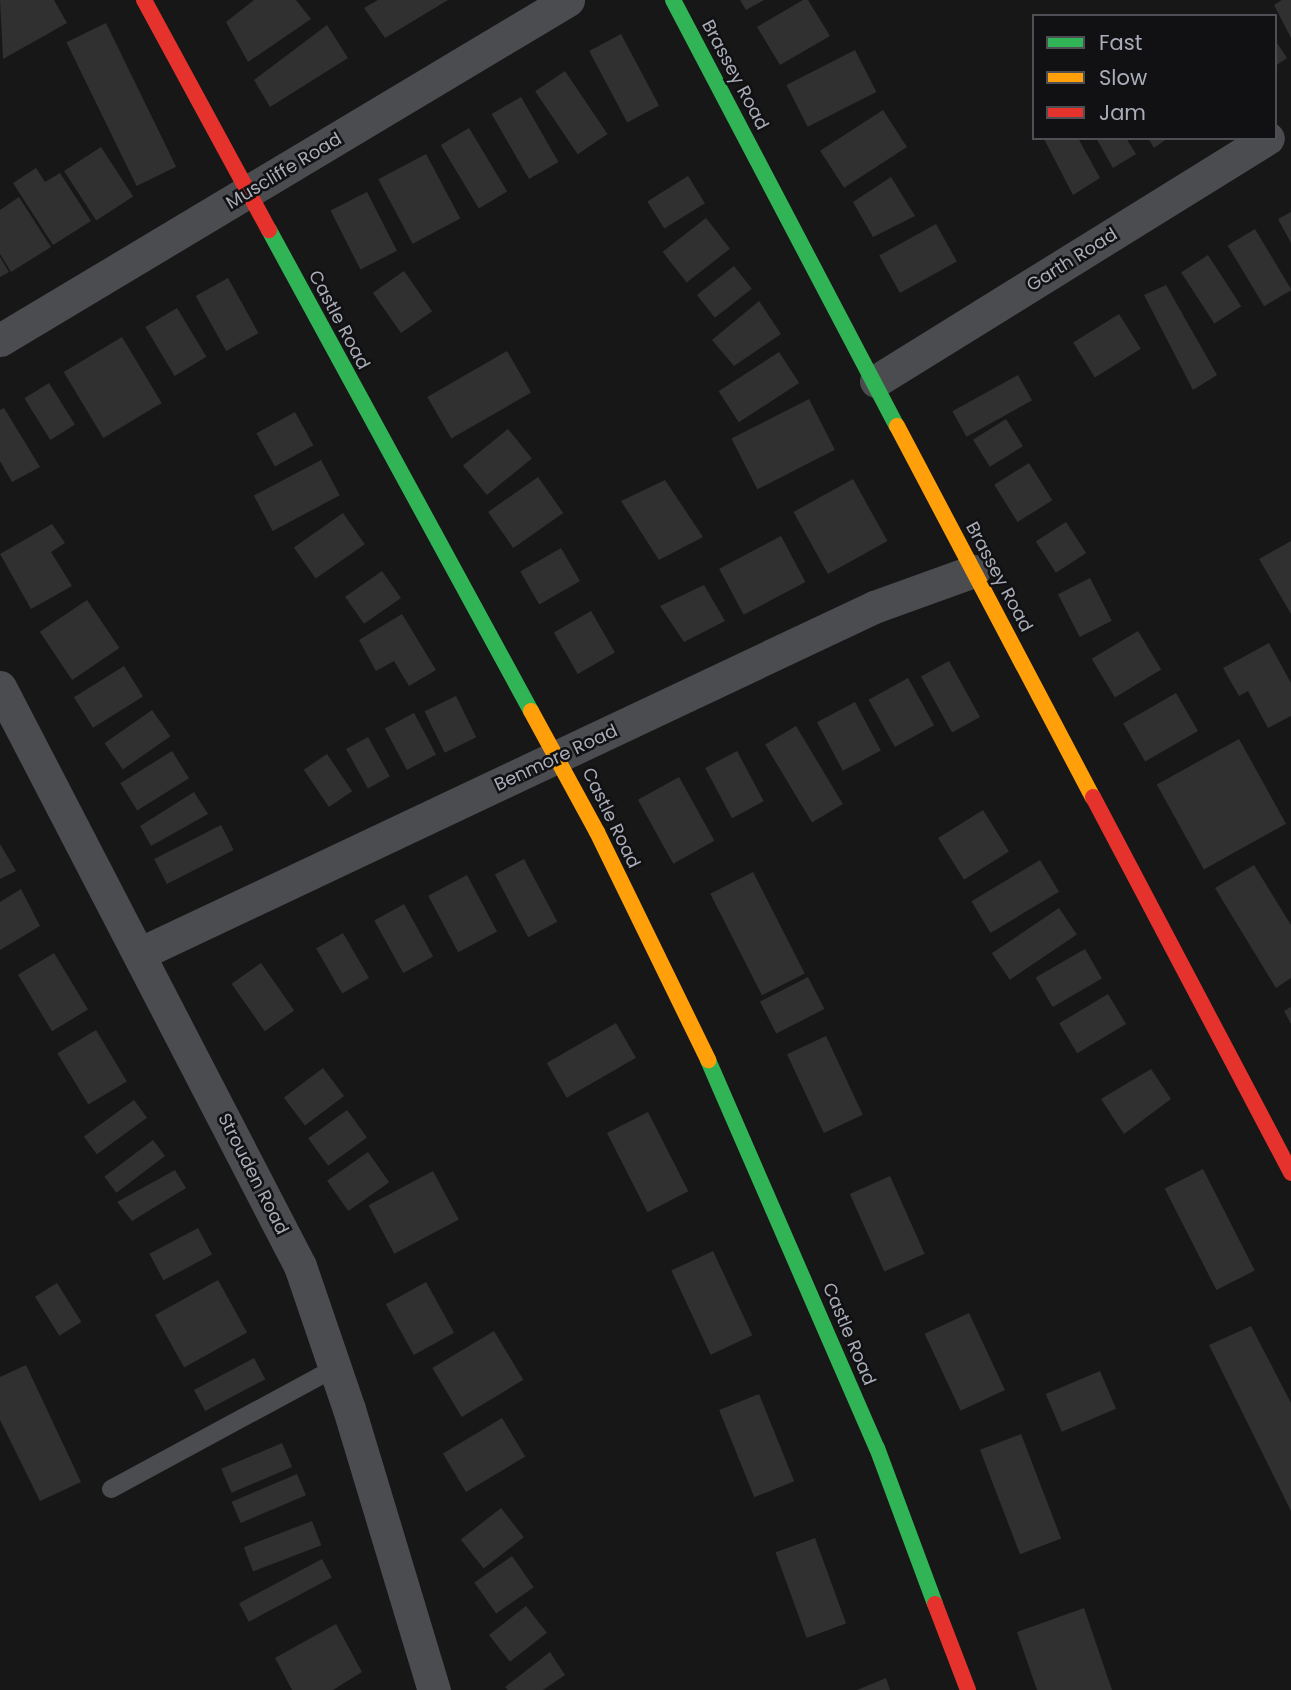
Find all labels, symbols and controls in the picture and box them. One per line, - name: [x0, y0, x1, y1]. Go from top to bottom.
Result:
- legend: [1032, 14, 1277, 140]
- street label: Brassey Road: [697, 16, 773, 134]
- text: Fast: [1099, 28, 1142, 57]
- text: Slow: [1099, 63, 1147, 92]
- text: Jam: [1099, 98, 1146, 127]
- street label: Muscliffe Road: [222, 128, 346, 214]
- street label: Garth Road: [1023, 224, 1121, 296]
- street label: Castle Road: [304, 267, 374, 373]
- street label: Brassey Road: [961, 518, 1037, 636]
- street label: Benmore Road: [491, 720, 621, 796]
- street label: Castle Road: [577, 764, 645, 872]
- street label: Strouden Road: [213, 1110, 293, 1238]
- street label: Castle Road: [818, 1280, 880, 1388]

